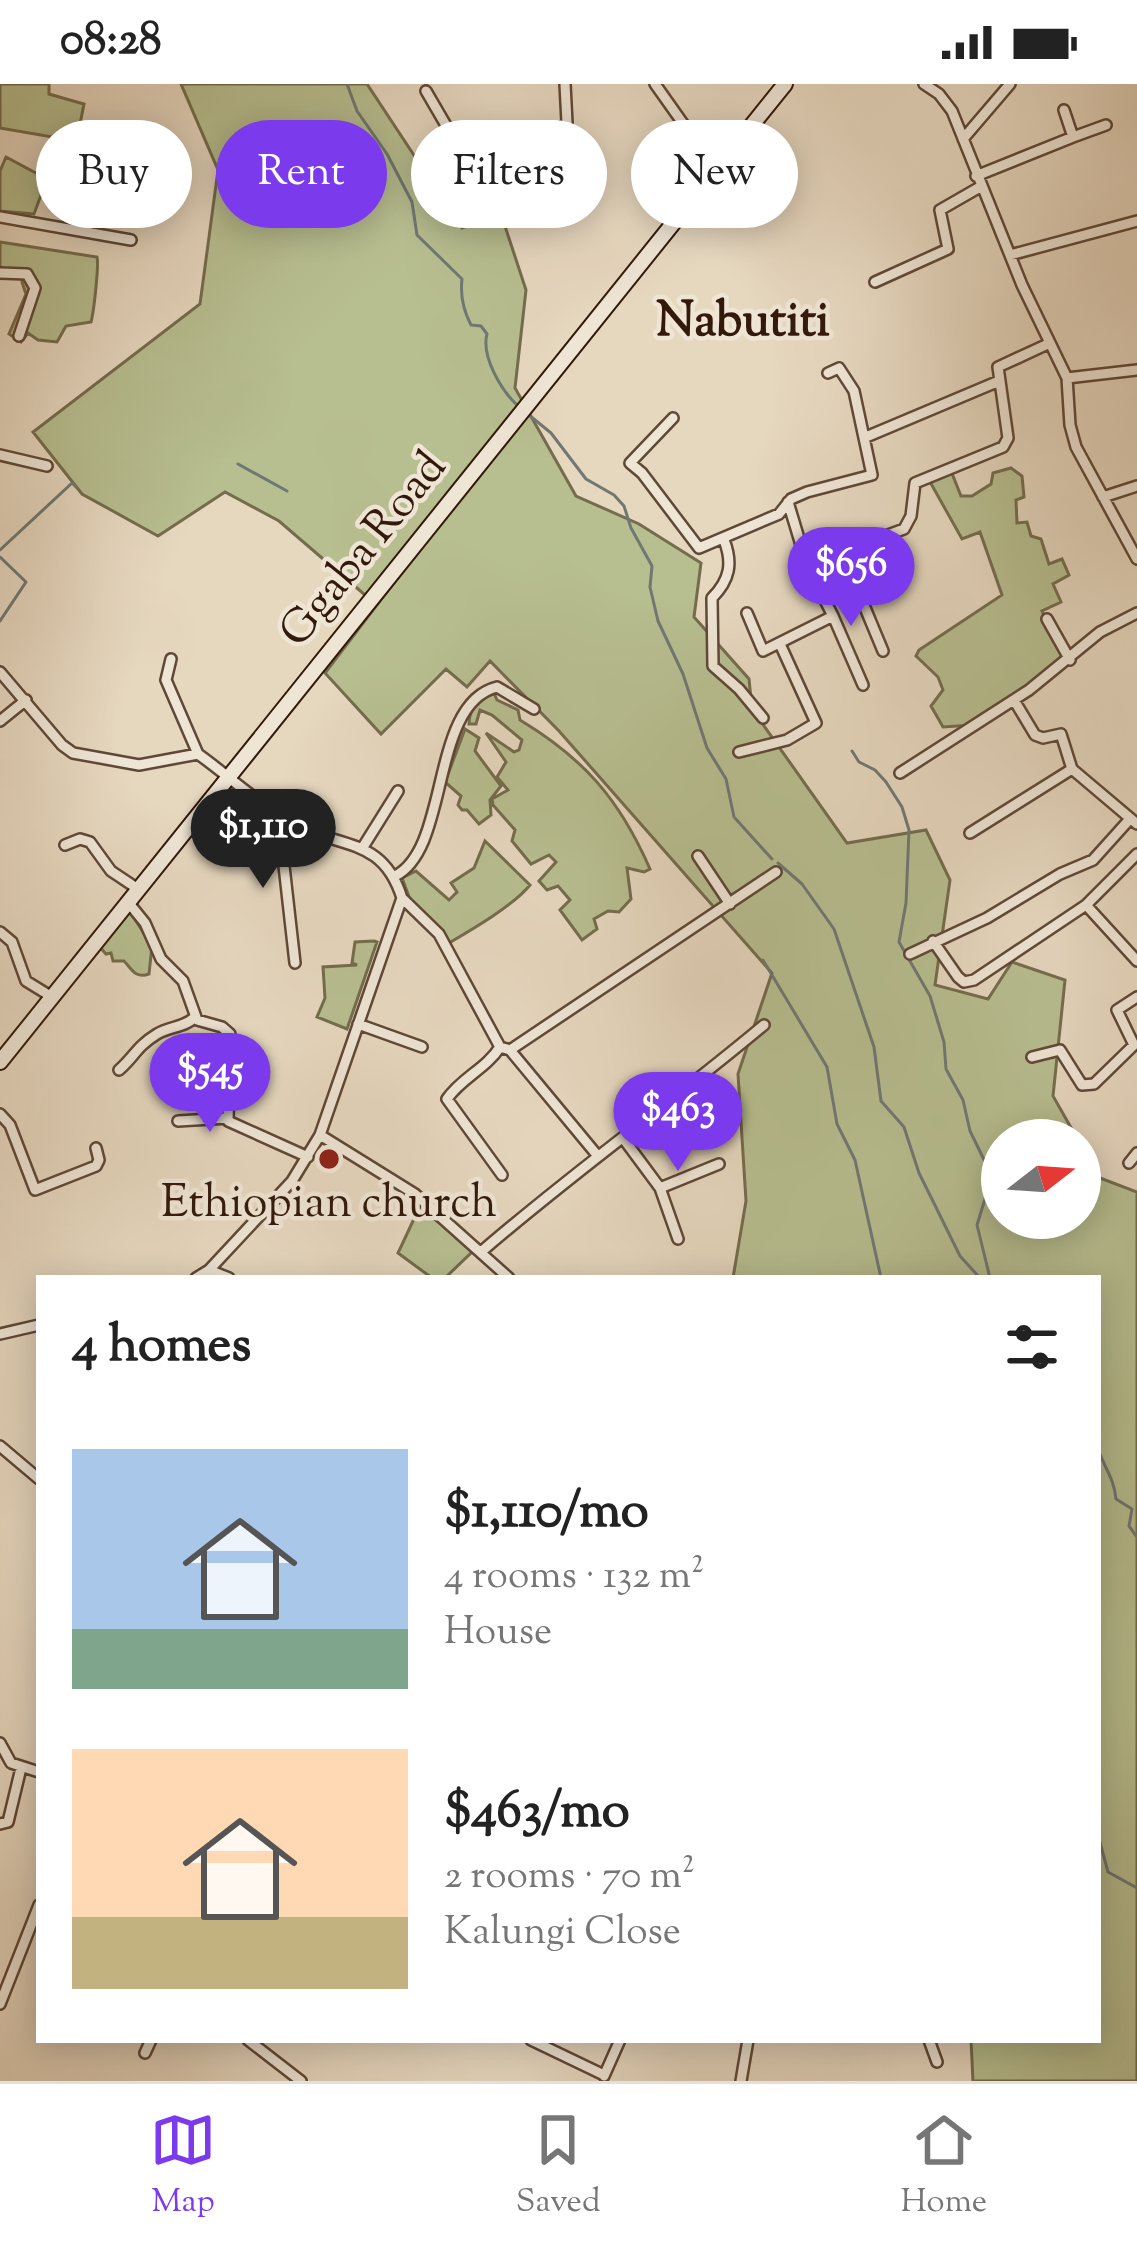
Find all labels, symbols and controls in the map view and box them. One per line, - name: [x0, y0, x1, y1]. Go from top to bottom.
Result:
- text: 08:28: [60, 10, 162, 75]
- chip: Buy: [36, 120, 192, 228]
- chip: Rent: [216, 120, 387, 228]
- chip: Filters: [411, 120, 607, 228]
- chip: New: [631, 120, 798, 228]
- district label: Nabutiti: [656, 289, 830, 358]
- street label: Ggaba Road: [266, 439, 464, 663]
- pin: $656: [780, 527, 922, 629]
- text: $656: [815, 538, 887, 594]
- pin: $1,110: [165, 789, 361, 891]
- text: $1,110: [218, 800, 308, 856]
- pin: $545: [139, 1033, 281, 1135]
- text: $545: [176, 1044, 244, 1100]
- pin: $463: [607, 1072, 749, 1174]
- text: $463: [640, 1083, 716, 1139]
- north arrow: [981, 1119, 1101, 1239]
- map controls: [981, 1119, 1101, 1239]
- marker: Ethiopian church: [316, 1146, 342, 1172]
- place label: Ethiopian church: [161, 1173, 497, 1238]
- text: 4 homes: [72, 1311, 251, 1384]
- icon: filters: [999, 1314, 1065, 1380]
- text: $1,110/mo: [444, 1477, 649, 1550]
- icon: home: [168, 1497, 312, 1641]
- text: 4 rooms · 132 m²: [444, 1550, 704, 1606]
- text: House: [444, 1606, 552, 1662]
- text: $463/mo: [444, 1777, 630, 1850]
- icon: home: [168, 1797, 312, 1941]
- text: 2 rooms · 70 m²: [444, 1850, 695, 1906]
- text: Kalungi Close: [444, 1906, 681, 1962]
- tab: Map: [150, 2107, 216, 2227]
- tab: Saved: [516, 2107, 601, 2227]
- tab: Home: [901, 2107, 987, 2227]

